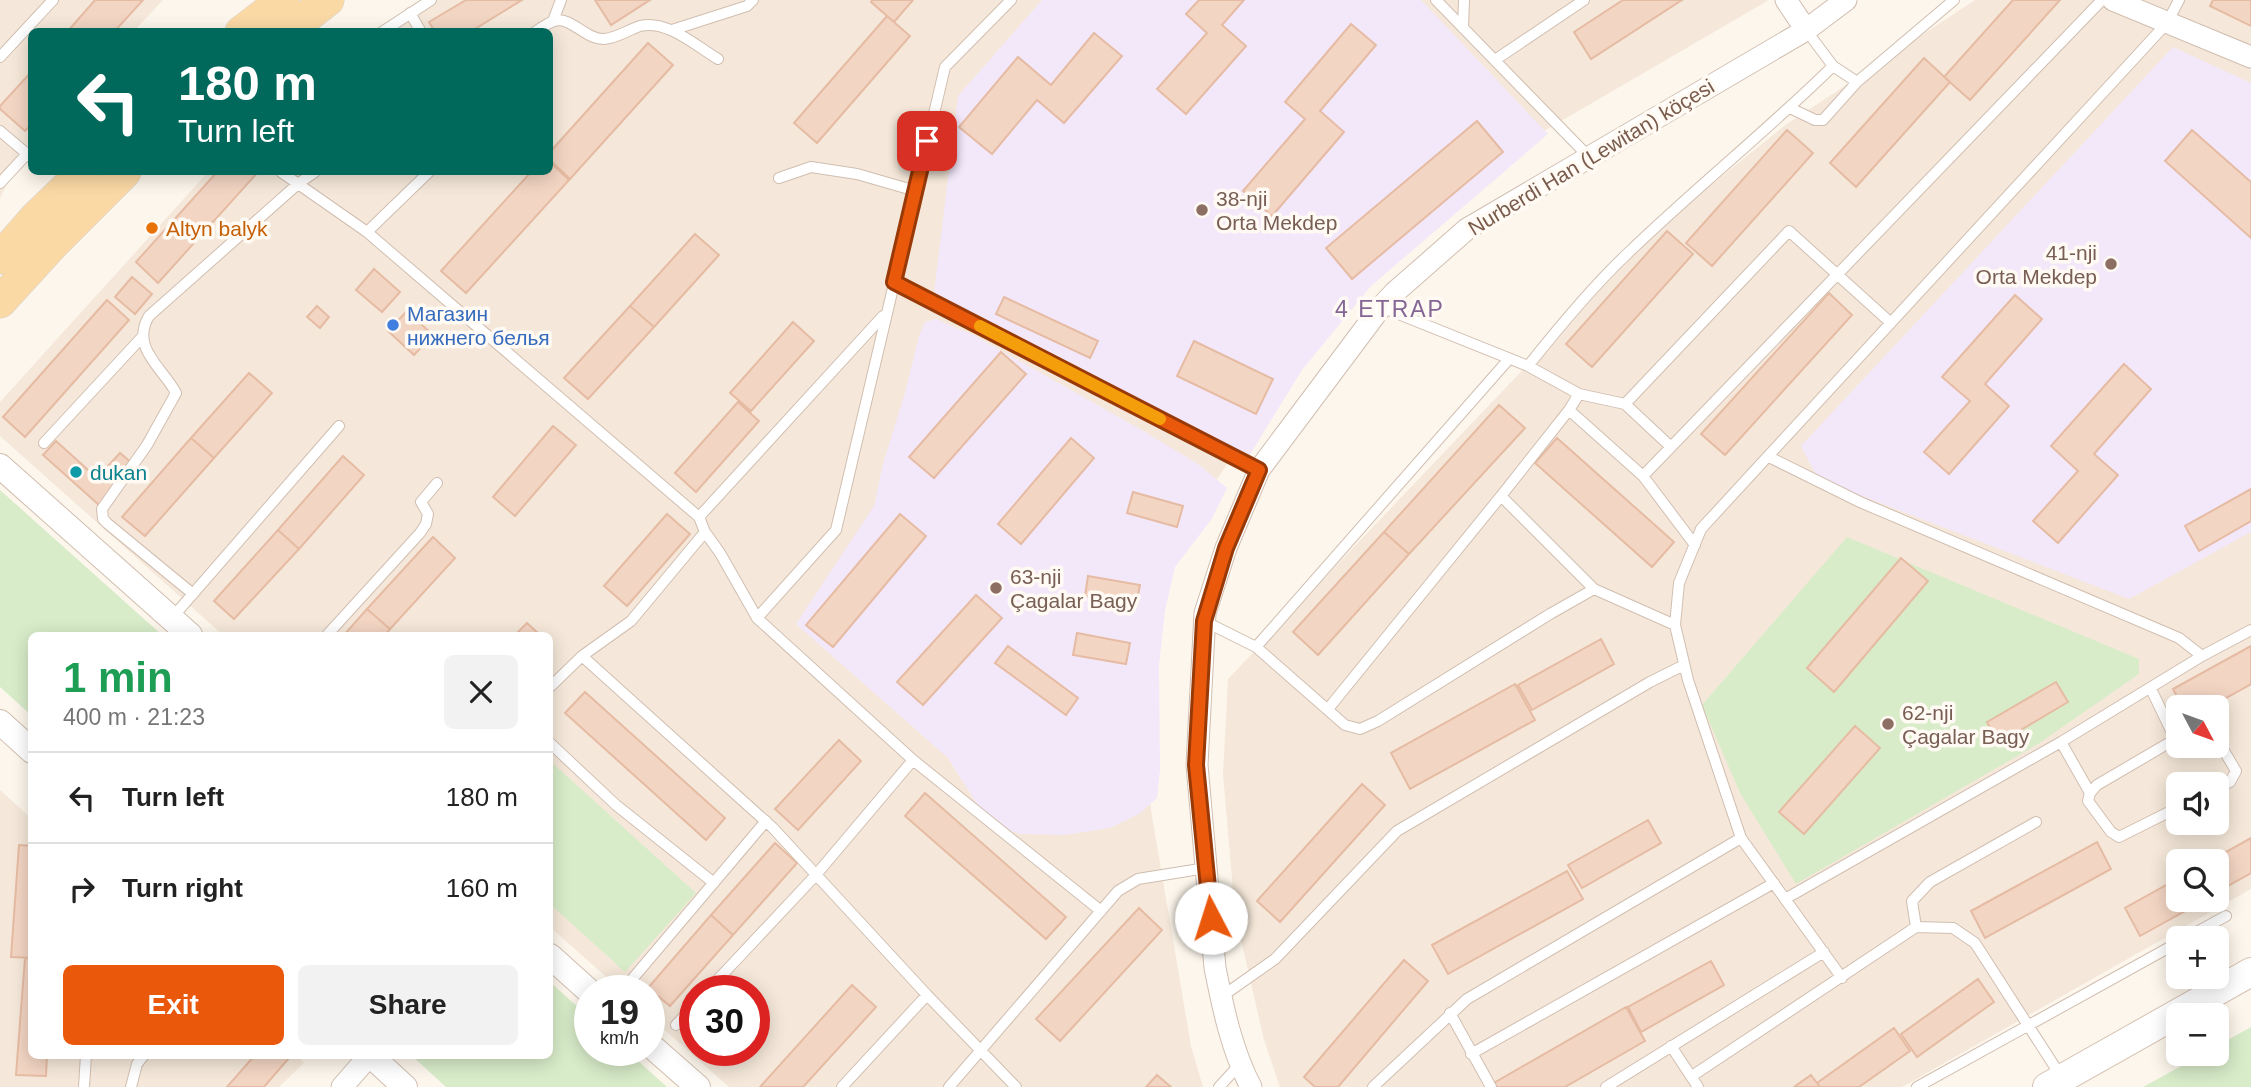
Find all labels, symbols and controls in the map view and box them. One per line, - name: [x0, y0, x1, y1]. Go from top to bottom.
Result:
- icon: left: [63, 56, 154, 147]
- text: 180 m: [178, 56, 317, 110]
- street label: Nurberdi Han (Lewitan) köçesi: [1464, 74, 1718, 240]
- pin: [897, 111, 957, 171]
- text: Turn left: [178, 113, 294, 149]
- icon: arrive: [908, 122, 946, 160]
- place label: 38-nji Orta Mekdep: [1216, 187, 1337, 234]
- marker: 38-nji Orta Mekdep: [1194, 202, 1210, 218]
- place label: Altyn balyk: [166, 217, 268, 240]
- marker: Altyn balyk: [144, 220, 160, 236]
- place label: 41-nji Orta Mekdep: [1976, 241, 2097, 288]
- marker: 41-nji Orta Mekdep: [2103, 256, 2119, 272]
- district label: 4 ETRAP: [1335, 296, 1445, 322]
- place label: Магазин нижнего белья: [407, 302, 550, 349]
- marker: Магазин нижнего белья: [385, 317, 401, 333]
- place label: dukan: [90, 461, 147, 484]
- marker: dukan: [68, 464, 84, 480]
- place label: 63-nji Çagalar Bagy: [1010, 565, 1138, 612]
- marker: 63-nji Çagalar Bagy: [988, 580, 1004, 596]
- text: 1 min: [63, 654, 173, 701]
- button: close: [444, 655, 518, 729]
- north arrow: [2166, 695, 2230, 758]
- map controls: [2166, 695, 2229, 1066]
- place label: 62-nji Çagalar Bagy: [1902, 701, 2030, 748]
- text: 400 m · 21:23: [63, 704, 205, 730]
- marker: 62-nji Çagalar Bagy: [1880, 716, 1896, 732]
- button: sound: [2166, 772, 2229, 835]
- icon: left: [63, 779, 101, 817]
- text: Turn left: [122, 782, 224, 812]
- text: 180 m: [446, 782, 518, 812]
- button: search: [2166, 849, 2229, 912]
- icon: right: [63, 870, 101, 908]
- text: Turn right: [122, 873, 243, 903]
- text: 160 m: [446, 873, 518, 903]
- position arrow: [1174, 881, 1248, 955]
- button: +: [2166, 926, 2229, 989]
- button: Exit: [63, 965, 284, 1045]
- button: Share: [298, 965, 518, 1045]
- speed limit sign: 30: [679, 975, 770, 1066]
- text: 19: [600, 992, 639, 1031]
- button: −: [2166, 1003, 2229, 1066]
- text: km/h: [600, 1028, 639, 1048]

